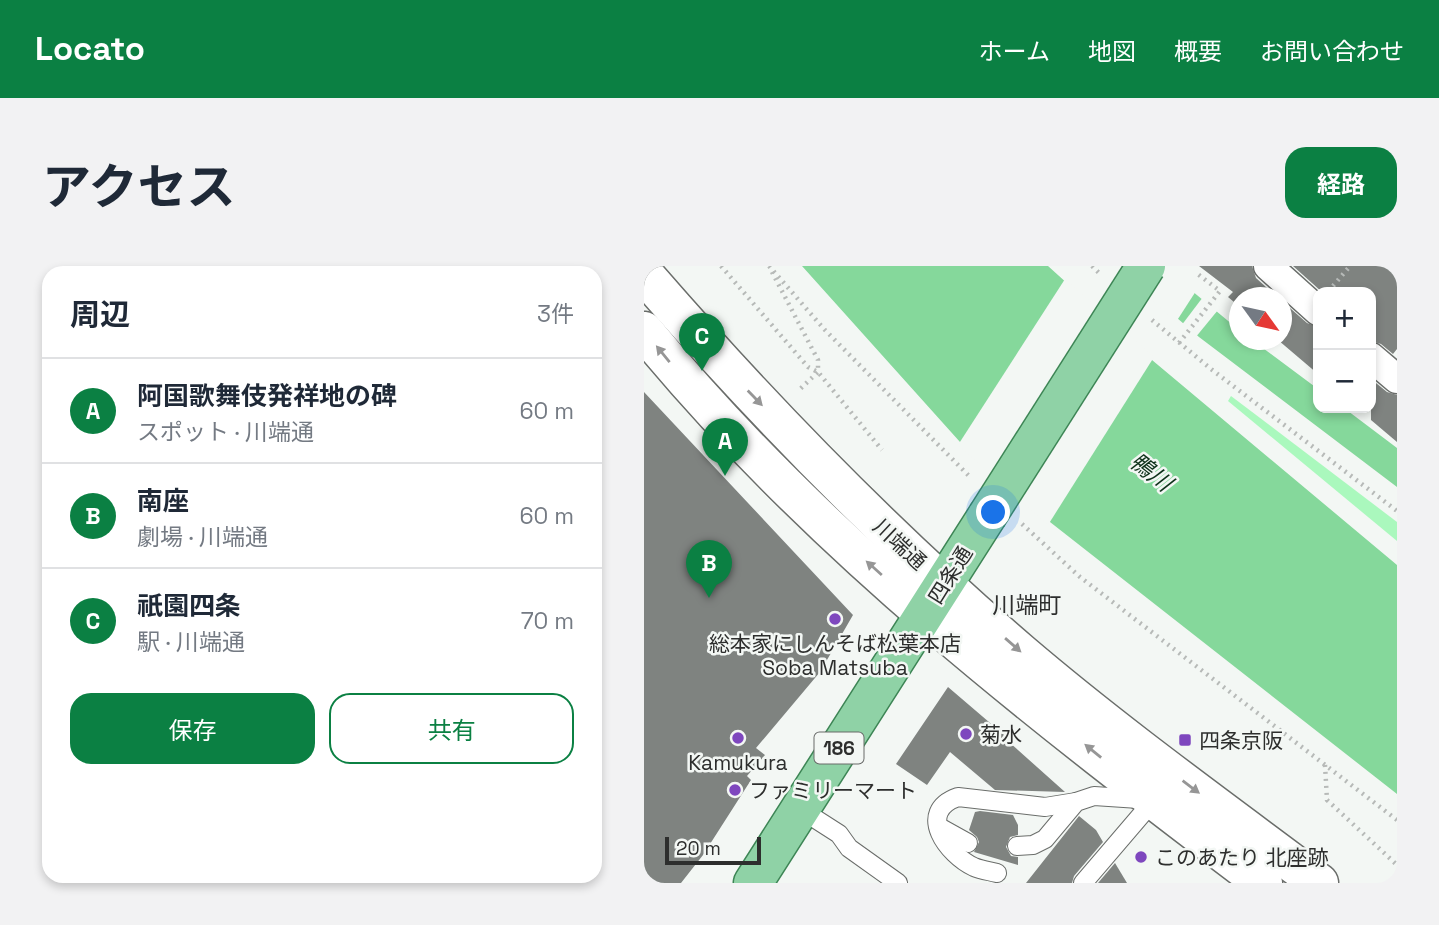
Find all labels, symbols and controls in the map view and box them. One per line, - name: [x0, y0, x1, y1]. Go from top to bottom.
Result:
- text: Locato: [35, 28, 145, 70]
- text: ホーム: [979, 36, 1050, 67]
- text: 地図: [1088, 36, 1136, 67]
- text: 概要: [1174, 36, 1222, 67]
- text: お問い合わせ: [1260, 36, 1404, 67]
- button: 経路: [1285, 147, 1397, 218]
- text: アクセス: [42, 156, 236, 218]
- north arrow: [1229, 287, 1292, 350]
- map controls: [1313, 287, 1376, 413]
- button: +: [1313, 287, 1376, 350]
- text: 周辺: [70, 295, 130, 334]
- text: 3件: [537, 299, 574, 329]
- pin: C: [679, 313, 725, 371]
- one-way arrow: [655, 345, 671, 363]
- button: −: [1313, 350, 1376, 413]
- text: 阿国歌舞伎発祥地の碑: [137, 379, 397, 413]
- one-way arrow: [747, 389, 763, 406]
- text: A: [86, 396, 100, 426]
- text: 60 m: [519, 396, 574, 426]
- text: スポット · 川端通: [137, 417, 314, 447]
- pin: A: [702, 418, 748, 476]
- water label: 鴨川: [1124, 446, 1181, 500]
- text: 南座: [137, 484, 189, 518]
- your location: [976, 495, 1010, 529]
- text: B: [85, 501, 101, 531]
- text: 60 m: [519, 501, 574, 531]
- street label: 川端通: [868, 513, 932, 575]
- text: 劇場 · 川端通: [137, 522, 268, 552]
- pin: B: [686, 540, 732, 598]
- street label: 四条通: [922, 541, 978, 609]
- one-way arrow: [866, 561, 883, 577]
- text: 祇園四条: [137, 589, 241, 623]
- district label: 川端町: [993, 590, 1062, 620]
- text: C: [86, 606, 100, 636]
- text: 70 m: [521, 606, 574, 636]
- marker: 総本家にしんそば松葉本店 Soba Matsuba: [827, 611, 843, 627]
- text: 駅 · 川端通: [137, 627, 245, 657]
- place label: 総本家にしんそば松葉本店 Soba Matsuba: [709, 630, 961, 681]
- one-way arrow: [1004, 637, 1021, 653]
- button: 保存: [70, 693, 315, 764]
- button: 共有: [329, 693, 574, 764]
- place label: 菊水: [980, 721, 1022, 748]
- marker: 菊水: [958, 726, 974, 742]
- place label: 四条京阪: [1199, 727, 1283, 754]
- marker: Kamukura: [730, 730, 746, 746]
- marker: 四条京阪: [1177, 732, 1193, 748]
- road number: 186: [814, 733, 864, 764]
- one-way arrow: [1084, 744, 1102, 759]
- place label: Kamukura: [688, 749, 788, 776]
- place label: ファミリーマート: [749, 777, 917, 804]
- one-way arrow: [1182, 780, 1200, 794]
- marker: ファミリーマート: [727, 782, 743, 798]
- scale bar: [665, 834, 761, 866]
- text: 20 m: [676, 836, 721, 861]
- place label: このあたり 北座跡: [1155, 844, 1328, 871]
- marker: このあたり 北座跡: [1133, 849, 1149, 865]

